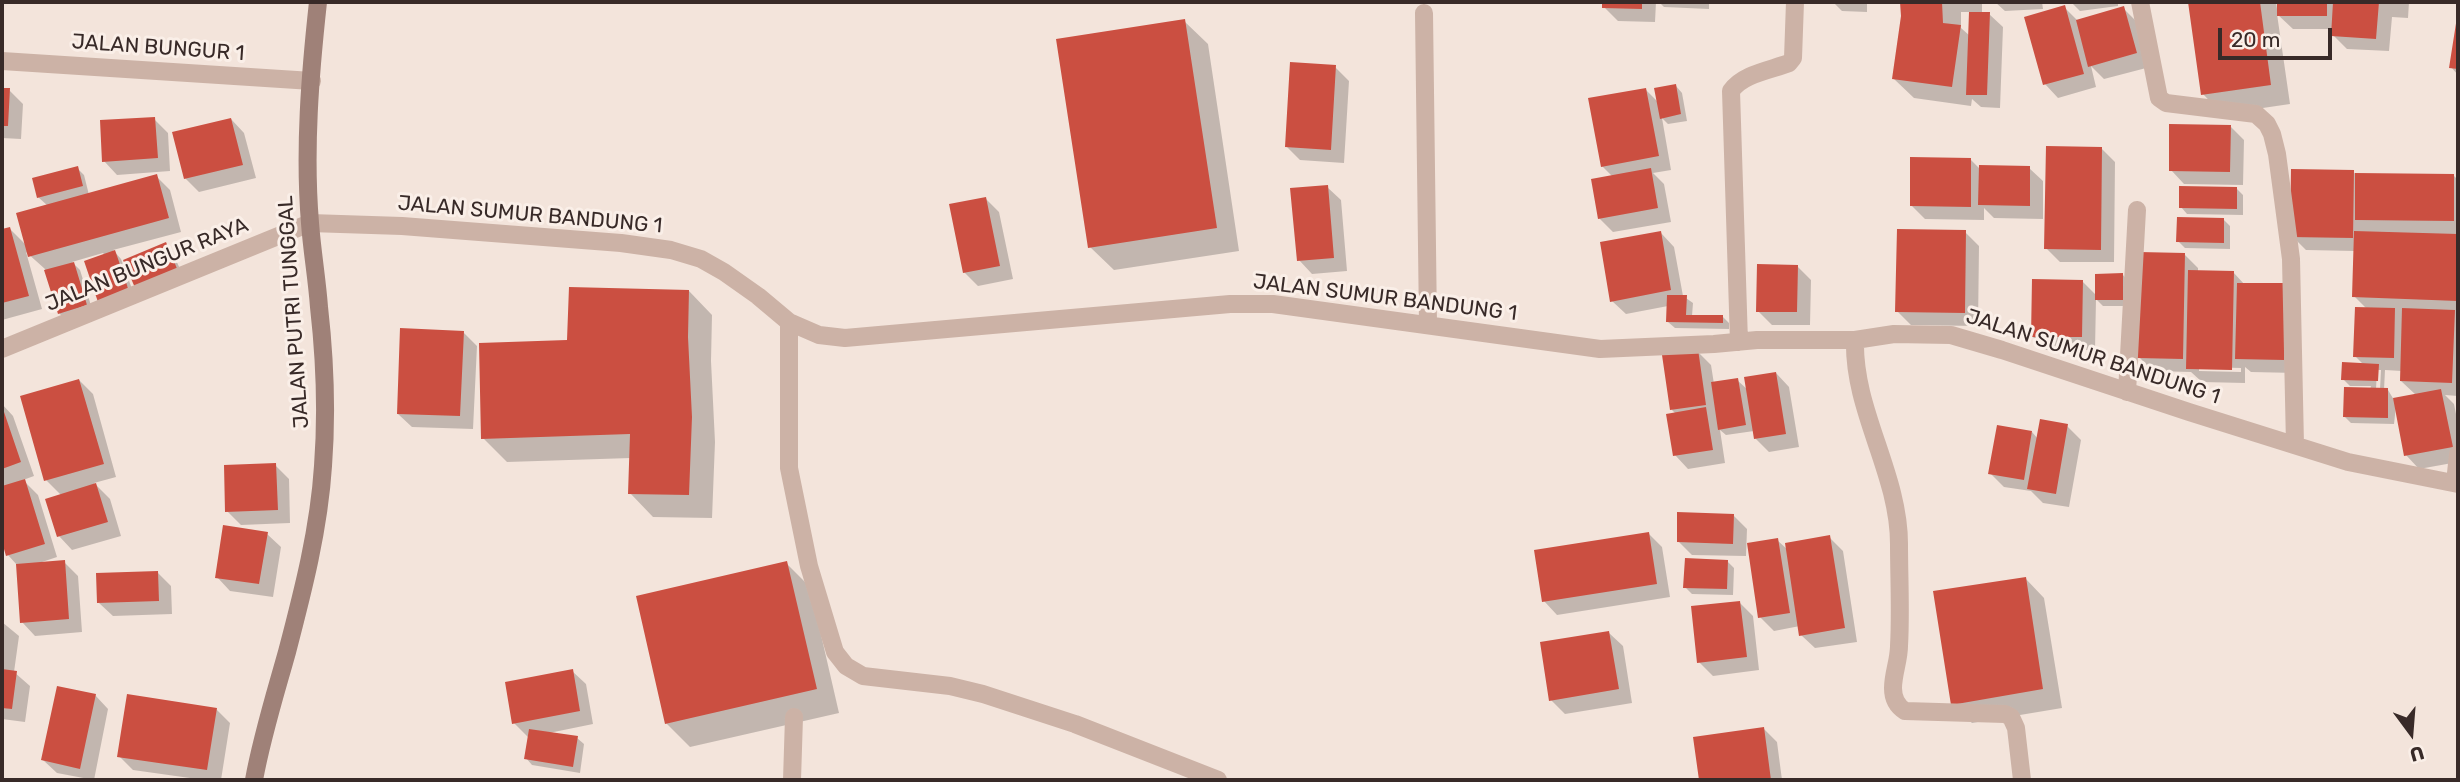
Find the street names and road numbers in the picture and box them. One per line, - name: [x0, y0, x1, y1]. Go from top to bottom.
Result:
- street label: JALAN BUNGUR 1: [71, 29, 245, 67]
- street label: JALAN SUMUR BANDUNG 1: [397, 191, 663, 239]
- street label: JALAN PUTRI TUNGGAL: [273, 195, 315, 429]
- street label: JALAN BUNGUR RAYA: [42, 213, 252, 317]
- street label: JALAN SUMUR BANDUNG 1: [1252, 269, 1518, 327]
- street label: JALAN SUMUR BANDUNG 1: [1963, 304, 2223, 410]

